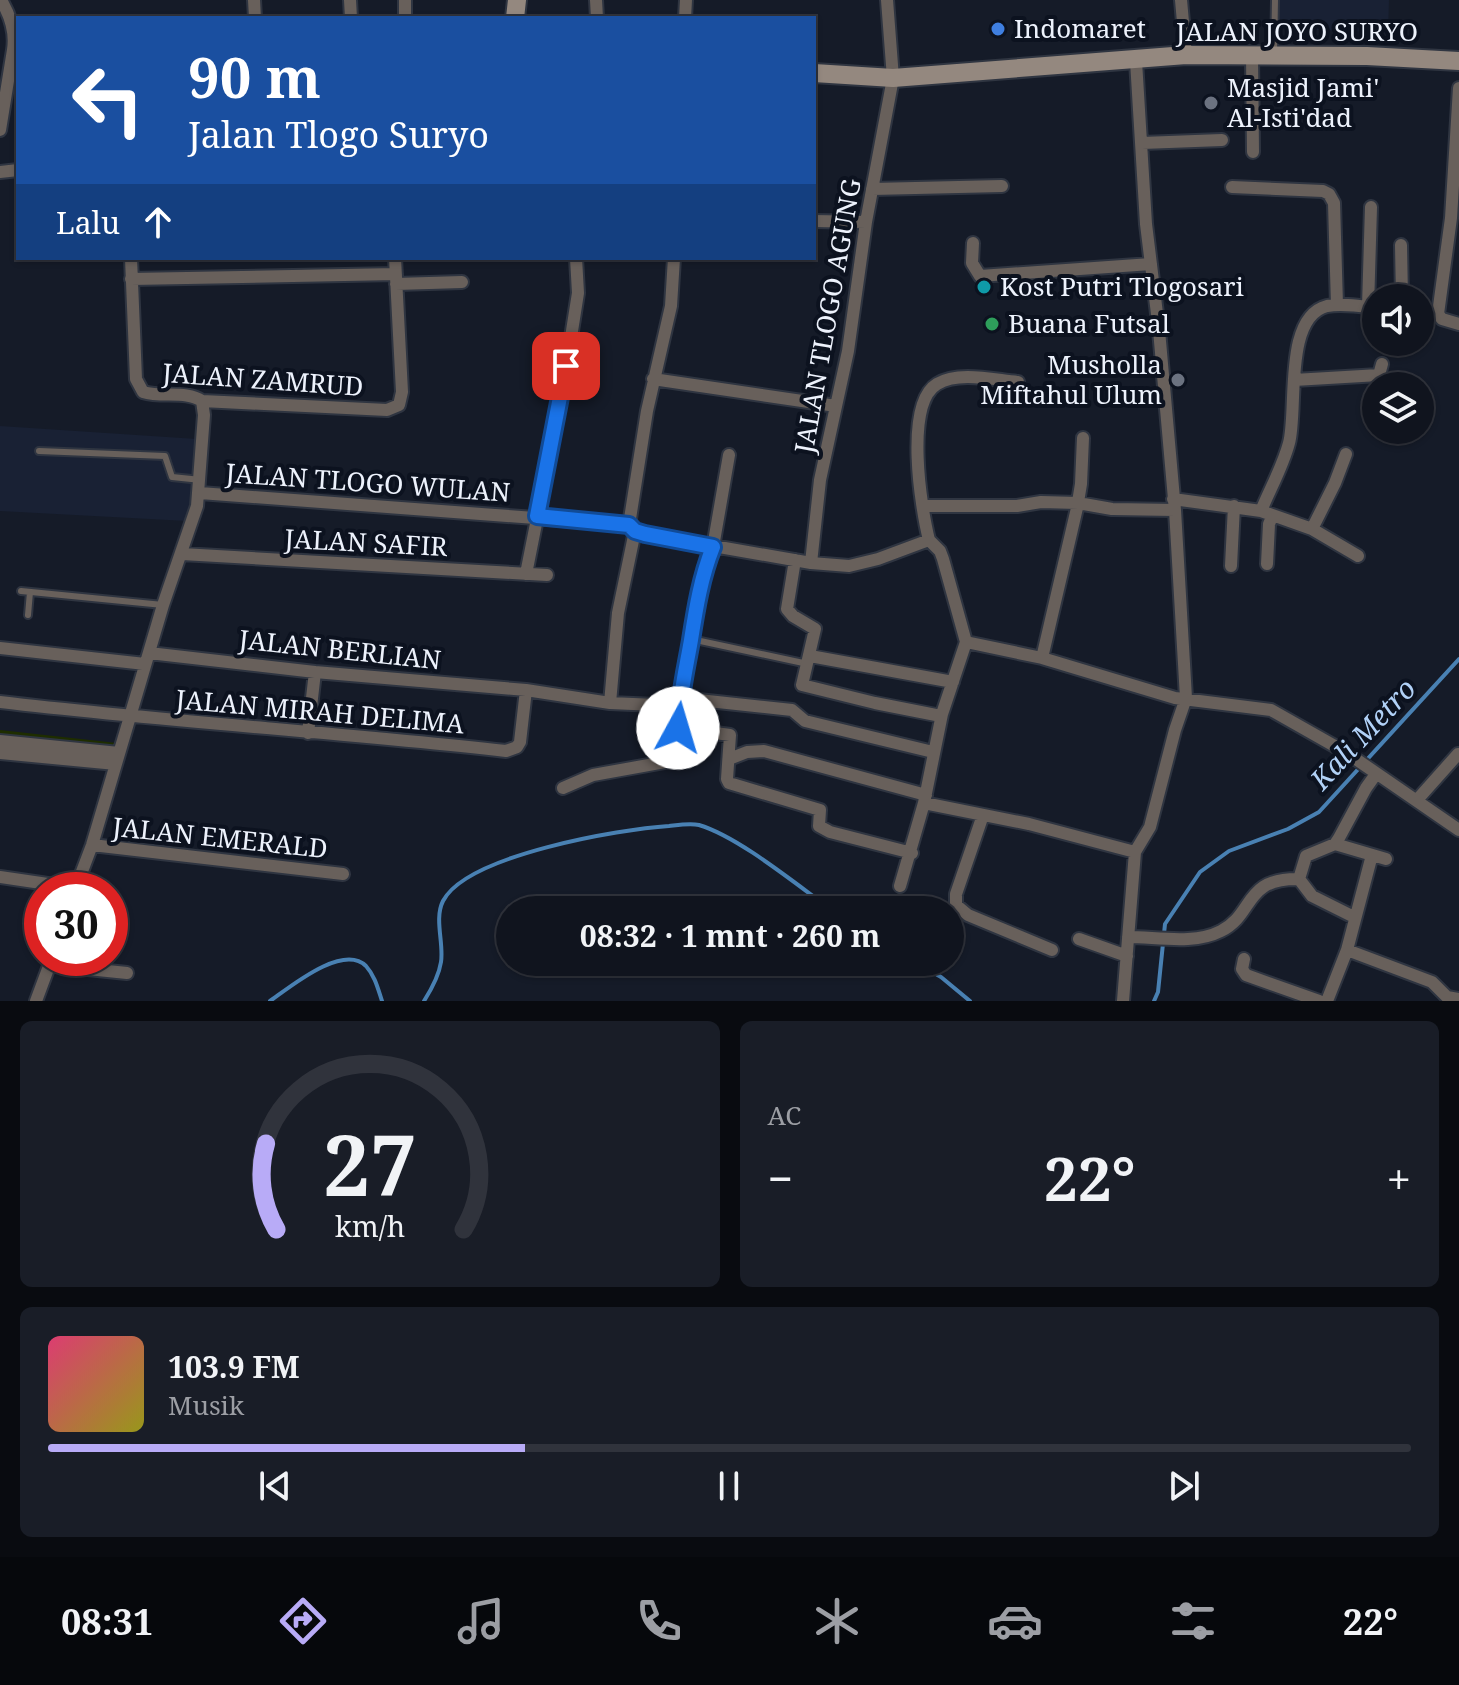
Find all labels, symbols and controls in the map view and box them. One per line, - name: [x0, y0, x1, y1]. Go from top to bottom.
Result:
- place label: Indomaret: [1014, 10, 1146, 46]
- street label: JALAN JOYO SURYO: [1175, 13, 1418, 49]
- marker: Indomaret: [989, 20, 1007, 38]
- text: 90 m: [188, 38, 321, 114]
- icon: left: [56, 48, 160, 152]
- place label: Masjid Jami' Al-Isti'dad: [1227, 69, 1379, 135]
- marker: Masjid Jami' Al-Isti'dad: [1202, 94, 1220, 112]
- text: Jalan Tlogo Suryo: [188, 110, 489, 159]
- street label: JALAN TLOGO AGUNG: [785, 175, 869, 457]
- icon: ahead: [136, 200, 180, 244]
- text: Lalu: [56, 202, 120, 243]
- place label: Kost Putri Tlogosari: [1000, 268, 1244, 304]
- marker: Kost Putri Tlogosari: [975, 278, 993, 296]
- map controls: [1362, 284, 1434, 444]
- button: sound: [1362, 284, 1434, 356]
- place label: Buana Futsal: [1008, 305, 1170, 341]
- marker: Buana Futsal: [983, 315, 1001, 333]
- pin: [532, 332, 600, 400]
- icon: arrive: [544, 344, 588, 388]
- place label: Musholla Miftahul Ulum: [980, 346, 1162, 412]
- street label: JALAN ZAMRUD: [160, 354, 365, 404]
- marker: Musholla Miftahul Ulum: [1169, 371, 1187, 389]
- button: layers: [1362, 372, 1434, 444]
- street label: JALAN TLOGO WULAN: [224, 454, 512, 510]
- street label: JALAN SAFIR: [283, 520, 449, 564]
- street label: JALAN BERLIAN: [236, 620, 443, 678]
- water label: Kali Metro: [1300, 669, 1424, 798]
- street label: JALAN MIRAH DELIMA: [174, 680, 466, 742]
- position arrow: [636, 686, 720, 770]
- street label: JALAN EMERALD: [110, 808, 329, 866]
- speed limit sign: 30: [24, 872, 128, 976]
- text: 08:32 · 1 mnt · 260 m: [580, 915, 880, 956]
- text: AC: [768, 1097, 801, 1133]
- text: 27: [323, 1107, 417, 1220]
- text: 22°: [1044, 1137, 1136, 1219]
- text: −: [768, 1148, 793, 1208]
- text: +: [1386, 1148, 1411, 1208]
- text: km/h: [335, 1206, 405, 1245]
- text: 103.9 FM: [168, 1346, 300, 1387]
- text: Musik: [168, 1387, 244, 1423]
- icon: previous: [253, 1464, 297, 1508]
- icon: pause: [707, 1464, 751, 1508]
- icon: next: [1162, 1464, 1206, 1508]
- icon: directions: [275, 1593, 331, 1649]
- icon: music: [453, 1593, 509, 1649]
- icon: phone: [631, 1593, 687, 1649]
- icon: climate: [809, 1593, 865, 1649]
- icon: car: [987, 1593, 1043, 1649]
- icon: filters: [1165, 1593, 1221, 1649]
- text: 08:31: [61, 1597, 153, 1646]
- text: 22°: [1343, 1597, 1398, 1646]

